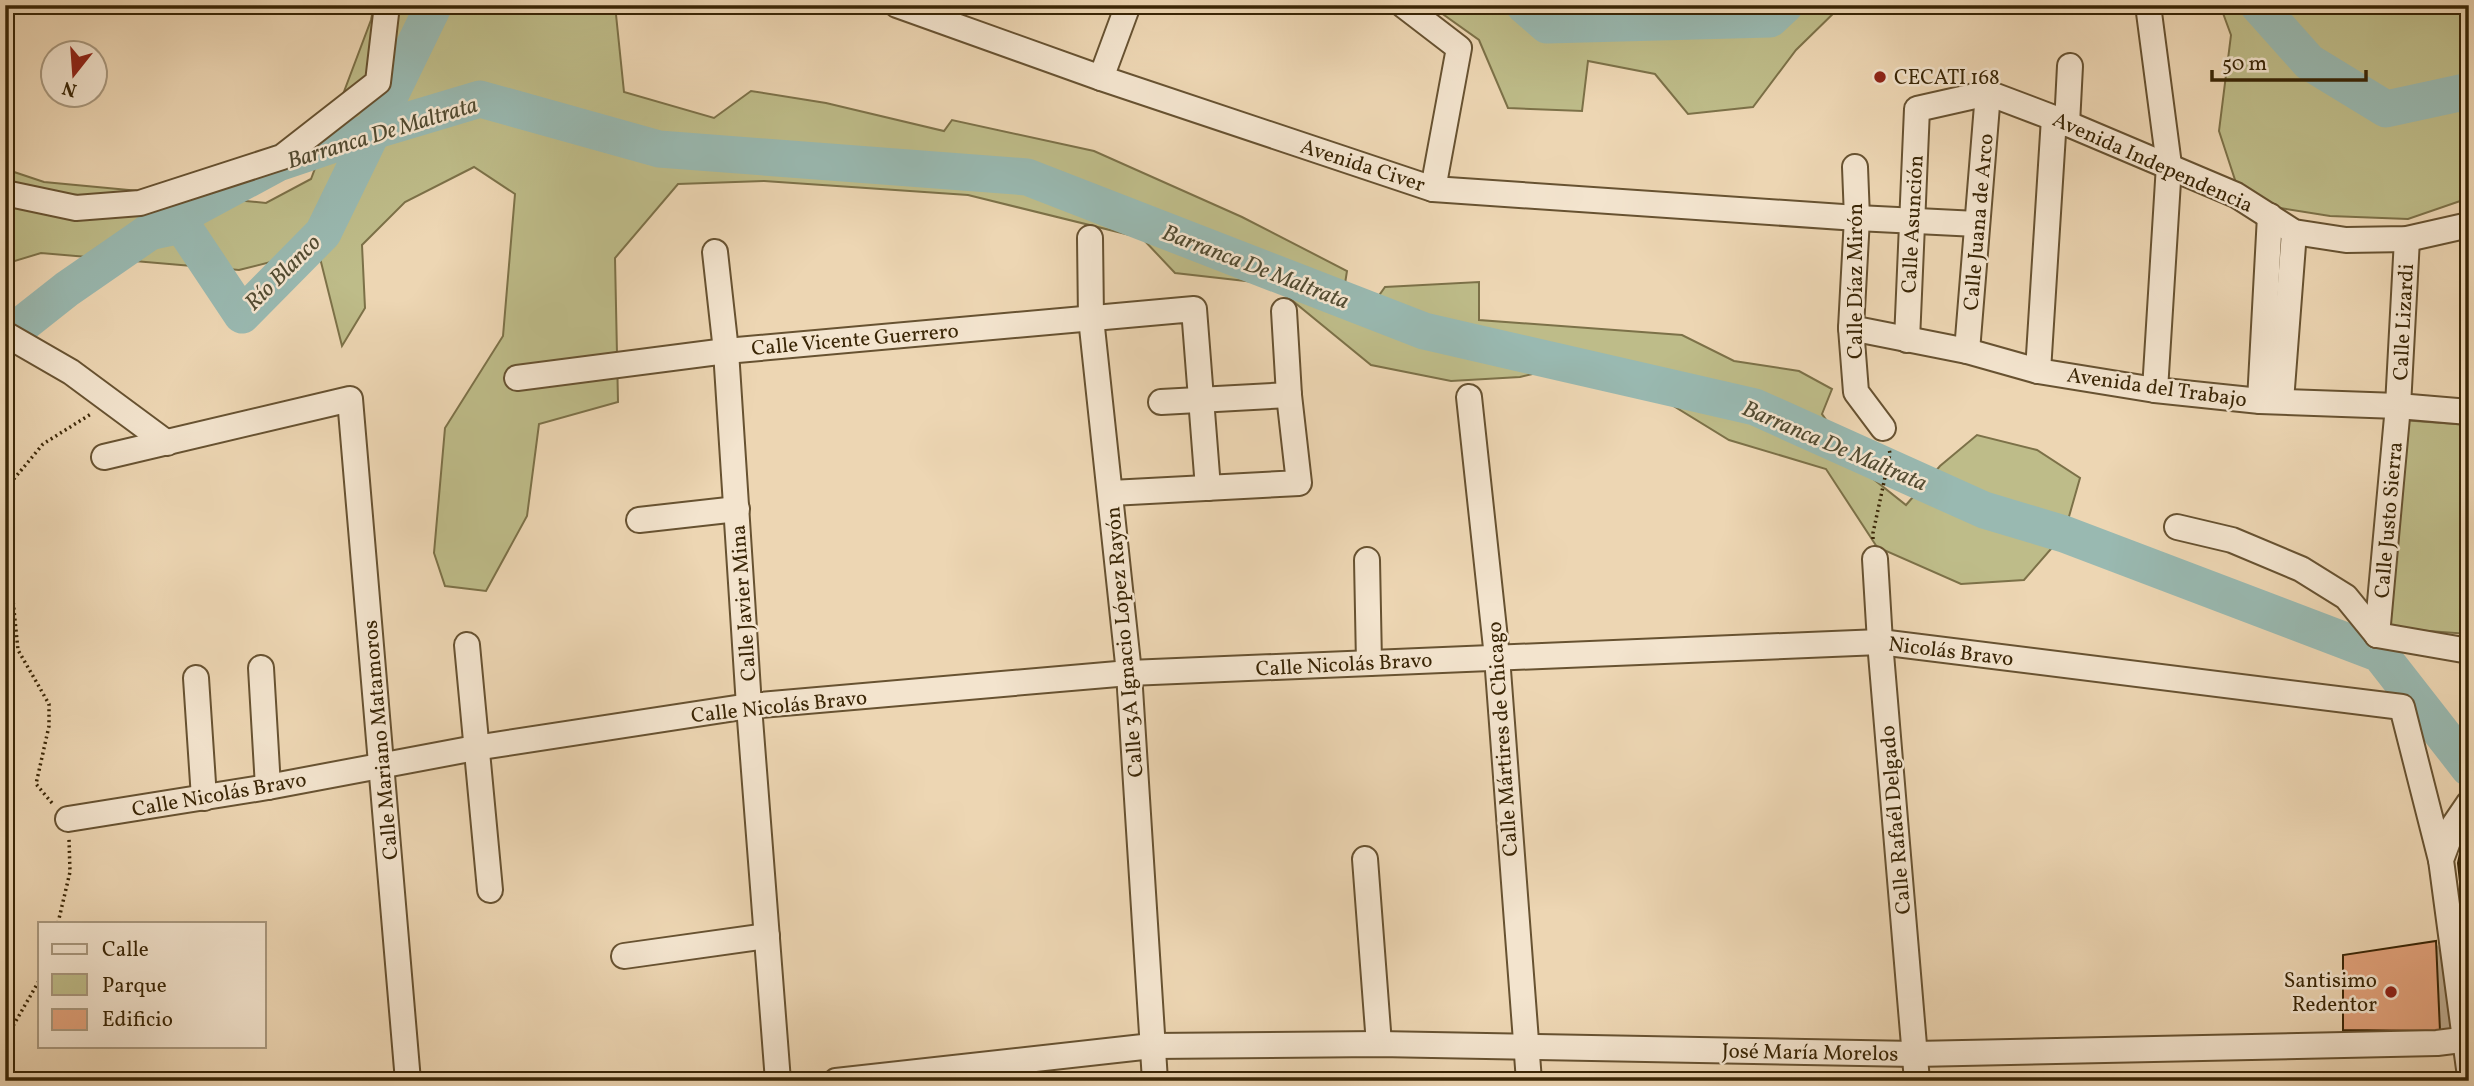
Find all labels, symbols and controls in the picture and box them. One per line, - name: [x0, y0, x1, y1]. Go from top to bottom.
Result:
- north arrow: [38, 38, 108, 108]
- scale bar: [2212, 38, 2366, 82]
- text: 50 m: [2222, 50, 2267, 79]
- place label: CECATI 168: [1894, 64, 2000, 93]
- marker: CECATI 168: [1872, 69, 1888, 85]
- text: N: [59, 74, 80, 103]
- water label: Barranca De Maltrata: [283, 90, 482, 178]
- street label: Avenida Independencia: [2048, 106, 2257, 221]
- street label: Calle Juana de Arco: [1957, 132, 2002, 312]
- street label: Avenida Civer: [1297, 133, 1429, 200]
- street label: Calle Asunción: [1895, 154, 1932, 294]
- street label: Calle Díaz Mirón: [1842, 203, 1871, 359]
- water label: Barranca De Maltrata: [1157, 217, 1353, 318]
- water label: Río Blanco: [238, 228, 329, 319]
- street label: Calle Lizardi: [2387, 263, 2422, 381]
- street label: Calle Vicente Guerrero: [750, 317, 960, 364]
- street label: Avenida del Trabajo: [2065, 362, 2248, 415]
- water label: Barranca De Maltrata: [1737, 393, 1932, 500]
- street label: Calle Justo Sierra: [2368, 441, 2411, 600]
- street label: Calle 3A Ignacio López Rayón: [1099, 505, 1152, 778]
- street label: Calle Javier Mina: [725, 524, 764, 682]
- street label: Calle Mariano Matamoros: [357, 619, 406, 861]
- street label: Calle Mártires de Chicago: [1481, 620, 1526, 857]
- street label: Nicolás Bravo: [1887, 630, 2015, 675]
- street label: Calle Nicolás Bravo: [1255, 646, 1433, 685]
- street label: Calle Nicolás Bravo: [690, 684, 869, 731]
- street label: Calle Rafaél Delgado: [1874, 724, 1919, 916]
- street label: Calle Nicolás Bravo: [130, 766, 309, 825]
- legend: [38, 922, 266, 1048]
- text: Calle: [102, 936, 149, 965]
- place label: Santisimo Redentor: [2284, 967, 2377, 1020]
- text: Parque: [102, 972, 167, 1001]
- marker: Santisimo Redentor: [2383, 984, 2399, 1000]
- text: Edificio: [102, 1006, 173, 1035]
- street label: José María Morelos: [1721, 1037, 1898, 1070]

